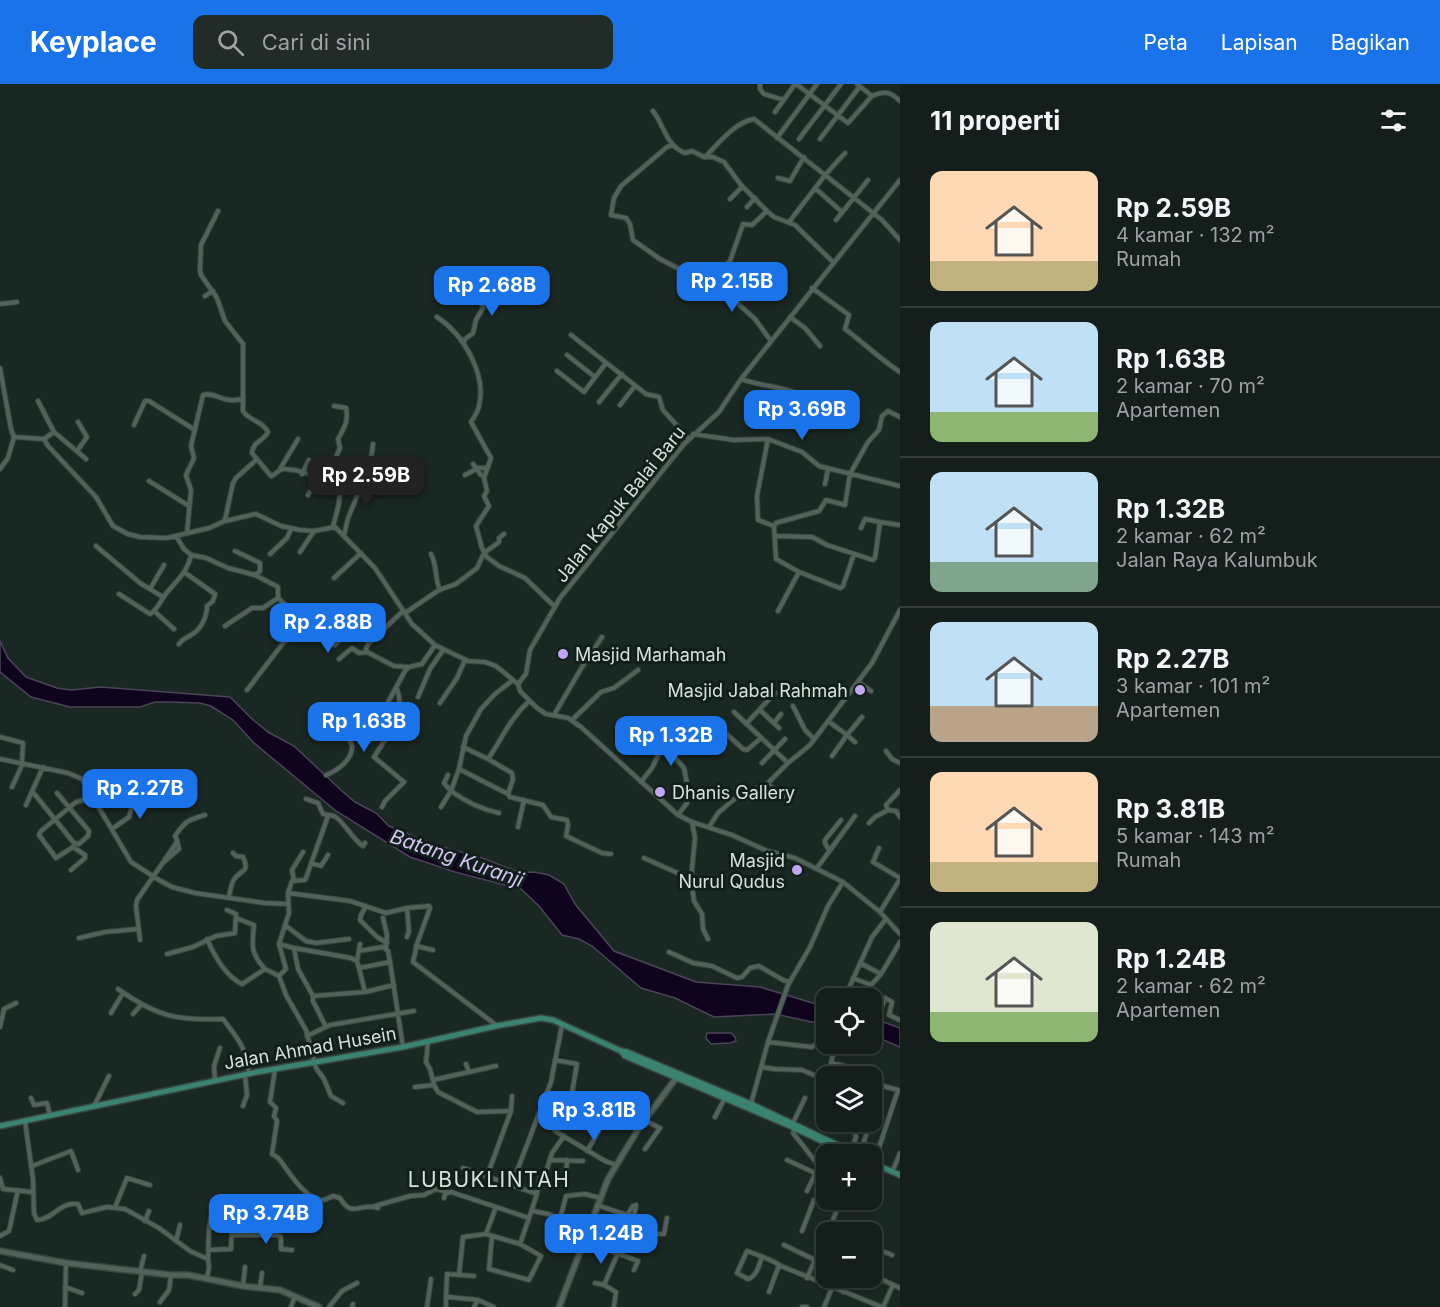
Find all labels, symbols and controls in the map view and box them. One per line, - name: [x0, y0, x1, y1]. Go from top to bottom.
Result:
- search box: [193, 15, 613, 69]
- text: Keyplace: [30, 25, 157, 59]
- icon: search: [214, 26, 247, 59]
- text: Cari di sini: [262, 29, 371, 55]
- text: Peta: [1144, 30, 1188, 55]
- text: Lapisan: [1221, 30, 1298, 55]
- text: Bagikan: [1331, 30, 1410, 55]
- icon: filters: [1377, 104, 1410, 137]
- text: 11 properti: [930, 105, 1060, 136]
- text: Rp 2.59B: [1116, 192, 1231, 223]
- icon: home: [978, 195, 1050, 267]
- text: 4 kamar · 132 m²: [1116, 223, 1275, 247]
- text: Rumah: [1116, 247, 1181, 271]
- pin: Rp 2.15B: [670, 262, 794, 313]
- pin: Rp 2.68B: [430, 266, 554, 317]
- text: Rp 2.15B: [691, 269, 773, 293]
- text: Rp 2.68B: [448, 273, 536, 297]
- text: Rp 1.63B: [1116, 343, 1226, 374]
- icon: home: [978, 346, 1050, 418]
- text: 2 kamar · 70 m²: [1116, 374, 1265, 398]
- pin: Rp 3.69B: [740, 390, 864, 441]
- text: Rp 3.69B: [758, 397, 846, 421]
- text: Apartemen: [1116, 398, 1220, 422]
- street label: Jalan Kapuk Balai Baru: [551, 422, 689, 586]
- pin: Rp 2.59B: [304, 456, 428, 507]
- text: Rp 2.59B: [322, 463, 410, 487]
- text: Rp 1.32B: [1116, 493, 1225, 524]
- icon: home: [978, 496, 1050, 568]
- text: 2 kamar · 62 m²: [1116, 524, 1266, 548]
- text: Jalan Raya Kalumbuk: [1116, 548, 1318, 572]
- pin: Rp 2.88B: [266, 603, 390, 654]
- text: Rp 2.88B: [284, 610, 372, 634]
- text: Rp 2.27B: [1116, 643, 1229, 674]
- place label: Masjid Marhamah: [575, 644, 726, 665]
- icon: home: [978, 646, 1050, 718]
- marker: Masjid Marhamah: [556, 647, 570, 661]
- text: 3 kamar · 101 m²: [1116, 674, 1270, 698]
- place label: Masjid Jabal Rahmah: [667, 680, 848, 701]
- marker: Masjid Jabal Rahmah: [853, 683, 867, 697]
- text: Apartemen: [1116, 698, 1220, 722]
- pin: Rp 1.63B: [302, 702, 426, 753]
- text: Rp 1.63B: [322, 709, 406, 733]
- pin: Rp 1.32B: [609, 716, 733, 767]
- text: Rp 1.32B: [629, 723, 713, 747]
- pin: Rp 2.27B: [78, 769, 202, 820]
- text: Rp 2.27B: [96, 776, 184, 800]
- place label: Dhanis Gallery: [672, 782, 795, 803]
- marker: Dhanis Gallery: [653, 785, 667, 799]
- text: Rp 3.81B: [1116, 793, 1225, 824]
- icon: home: [978, 796, 1050, 868]
- water label: Batang Kuranji: [387, 824, 528, 892]
- text: 5 kamar · 143 m²: [1116, 824, 1275, 848]
- text: Rumah: [1116, 848, 1181, 872]
- place label: Masjid Nurul Qudus: [678, 850, 785, 892]
- marker: Masjid Nurul Qudus: [790, 863, 804, 877]
- text: Rp 1.24B: [1116, 943, 1226, 974]
- icon: home: [978, 946, 1050, 1018]
- text: 2 kamar · 62 m²: [1116, 974, 1266, 998]
- map controls: [816, 988, 882, 1288]
- button: locate: [816, 988, 882, 1054]
- text: Apartemen: [1116, 998, 1220, 1022]
- street label: Jalan Ahmad Husein: [222, 1023, 398, 1073]
- button: layers: [816, 1066, 882, 1132]
- pin: Rp 3.81B: [532, 1091, 656, 1142]
- text: Rp 3.81B: [552, 1098, 636, 1122]
- button: +: [816, 1144, 882, 1210]
- district label: LUBUKLINTAH: [408, 1167, 570, 1192]
- pin: Rp 3.74B: [204, 1194, 328, 1245]
- text: Rp 3.74B: [223, 1201, 309, 1225]
- pin: Rp 1.24B: [539, 1214, 663, 1265]
- text: Rp 1.24B: [559, 1221, 643, 1245]
- button: −: [816, 1222, 882, 1288]

